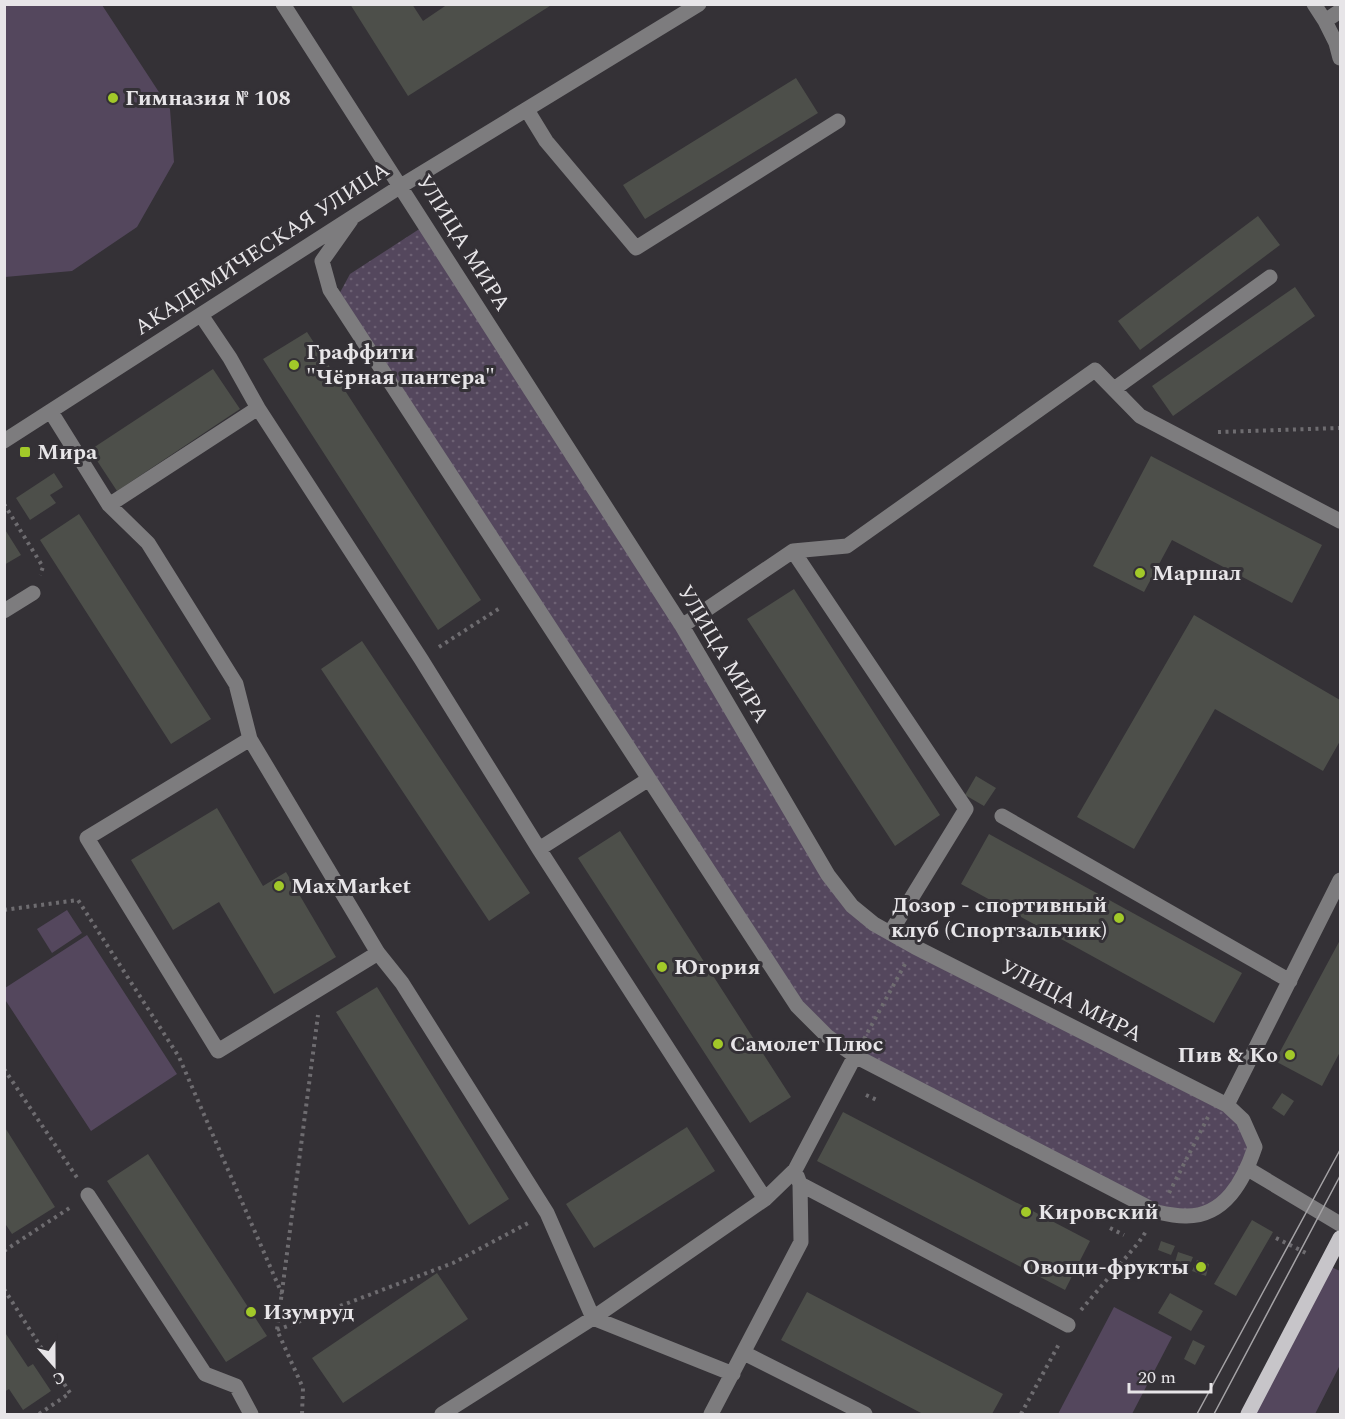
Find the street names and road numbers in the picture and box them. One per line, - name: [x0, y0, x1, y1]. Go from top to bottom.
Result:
- street label: АКАДЕМИЧЕСКАЯ УЛИЦА: [128, 154, 396, 344]
- street label: УЛИЦА МИРА: [408, 168, 518, 318]
- street label: УЛИЦА МИРА: [669, 579, 777, 729]
- street label: УЛИЦА МИРА: [994, 951, 1148, 1051]

